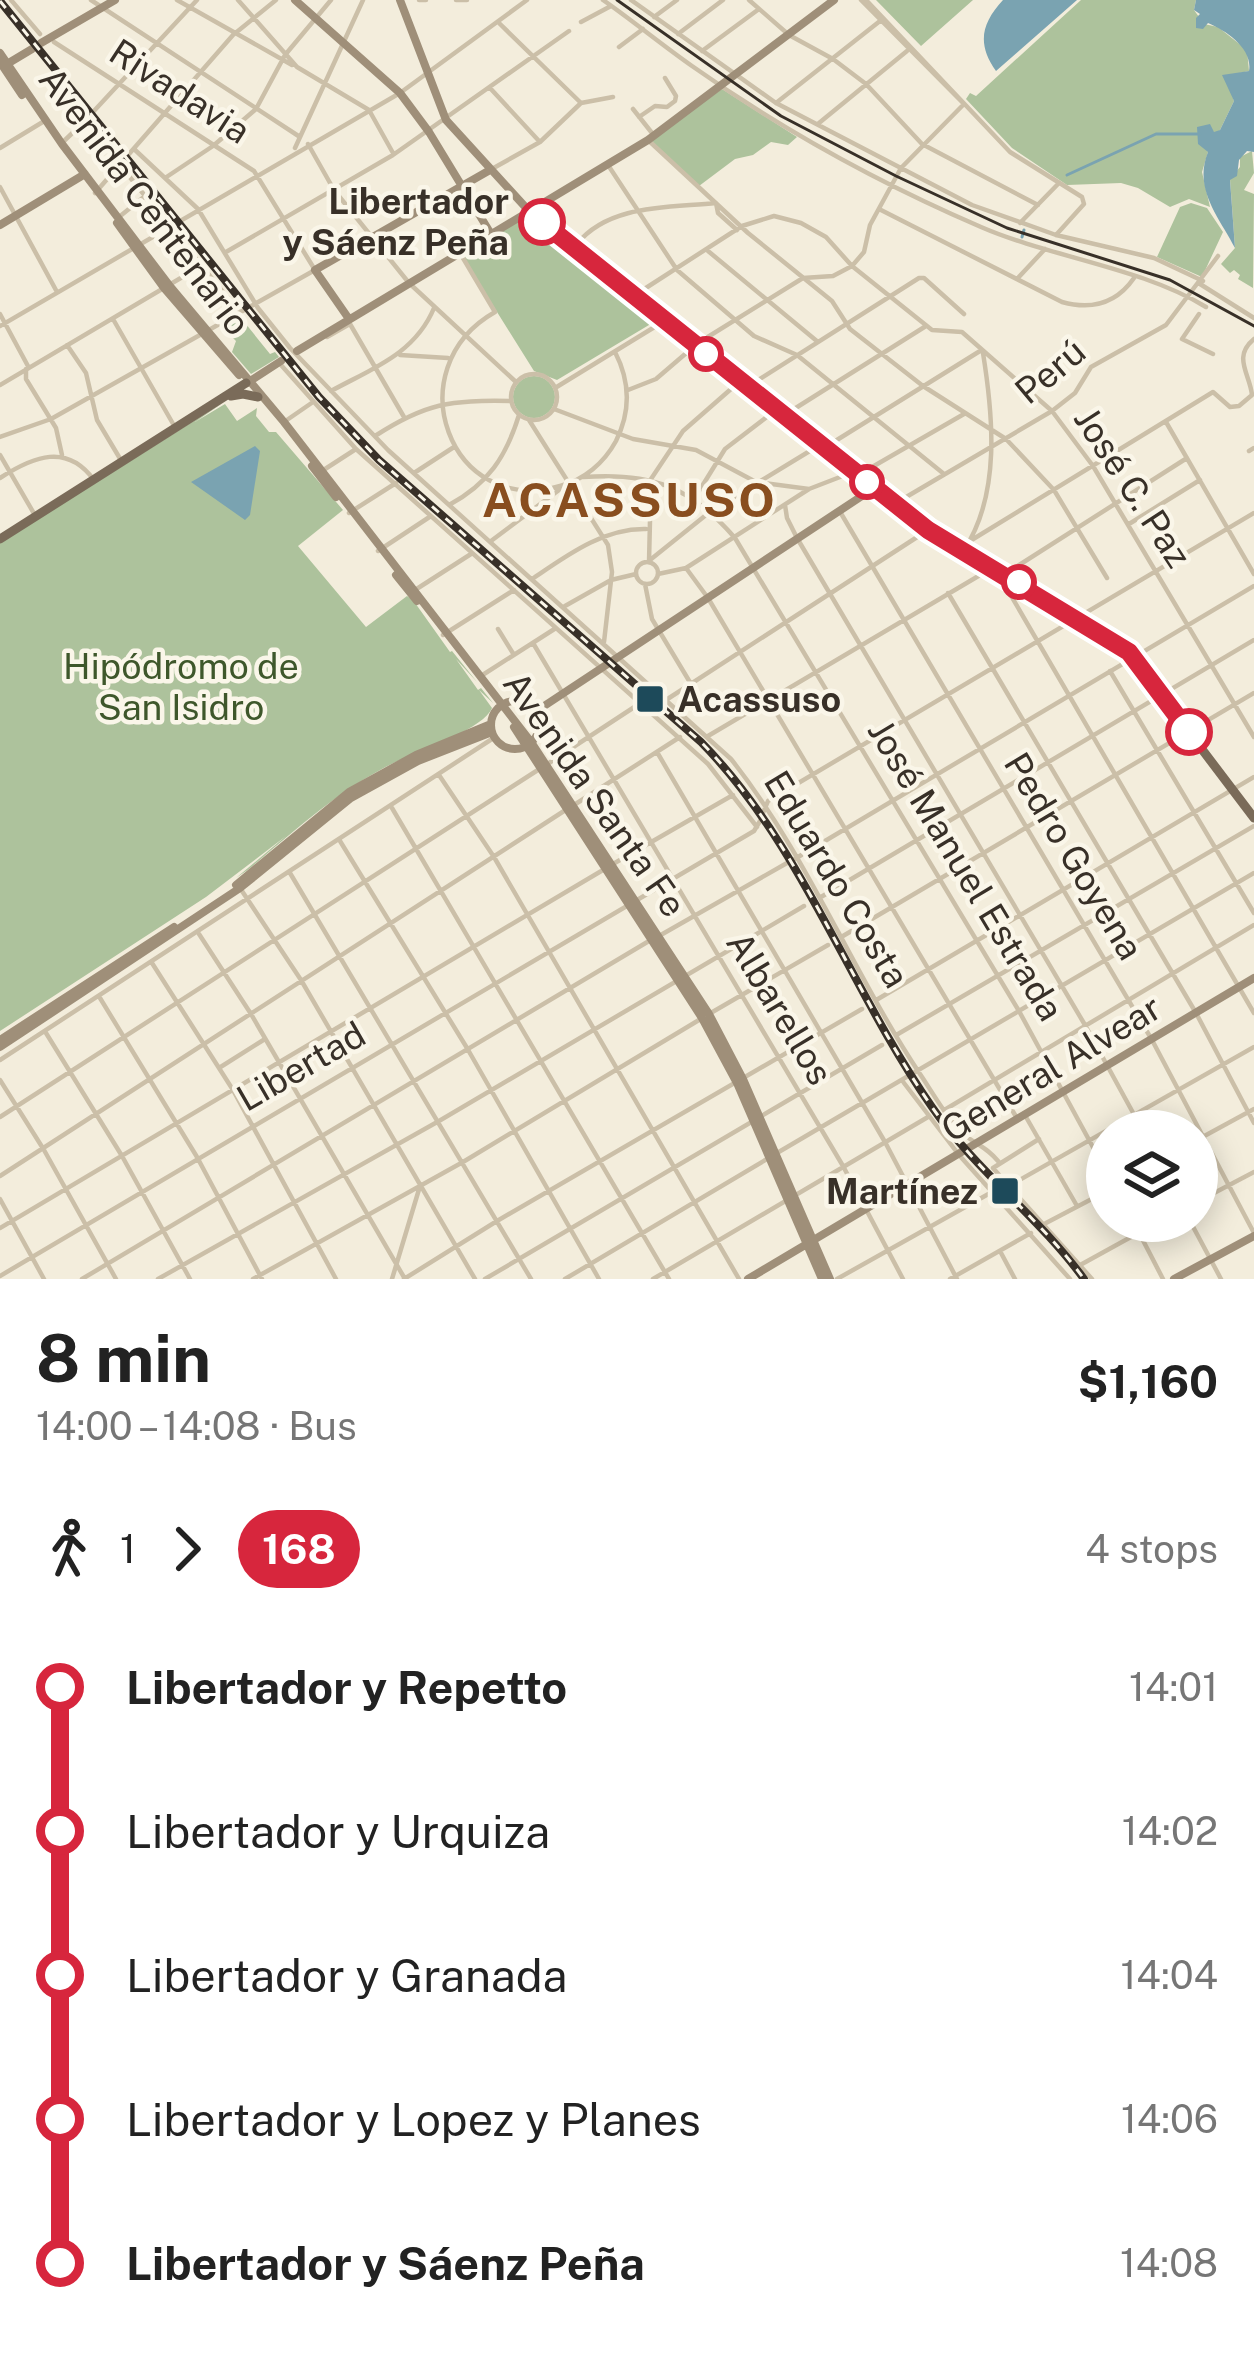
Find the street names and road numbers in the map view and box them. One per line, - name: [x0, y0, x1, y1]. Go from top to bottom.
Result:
- street label: Rivadavia: [102, 30, 258, 152]
- street label: Avenida Centenario: [31, 59, 259, 343]
- street label: Perú: [1007, 330, 1093, 412]
- street label: José C. Paz: [1066, 399, 1200, 575]
- street label: Avenida Santa Fe: [495, 664, 695, 924]
- street label: José Manuel Estrada: [860, 712, 1072, 1028]
- street label: Pedro Goyena: [996, 745, 1152, 967]
- street label: Eduardo Costa: [756, 763, 918, 995]
- street label: Albarellos: [718, 924, 842, 1092]
- street label: General Alvear: [934, 986, 1168, 1150]
- street label: Libertad: [230, 1013, 372, 1119]

